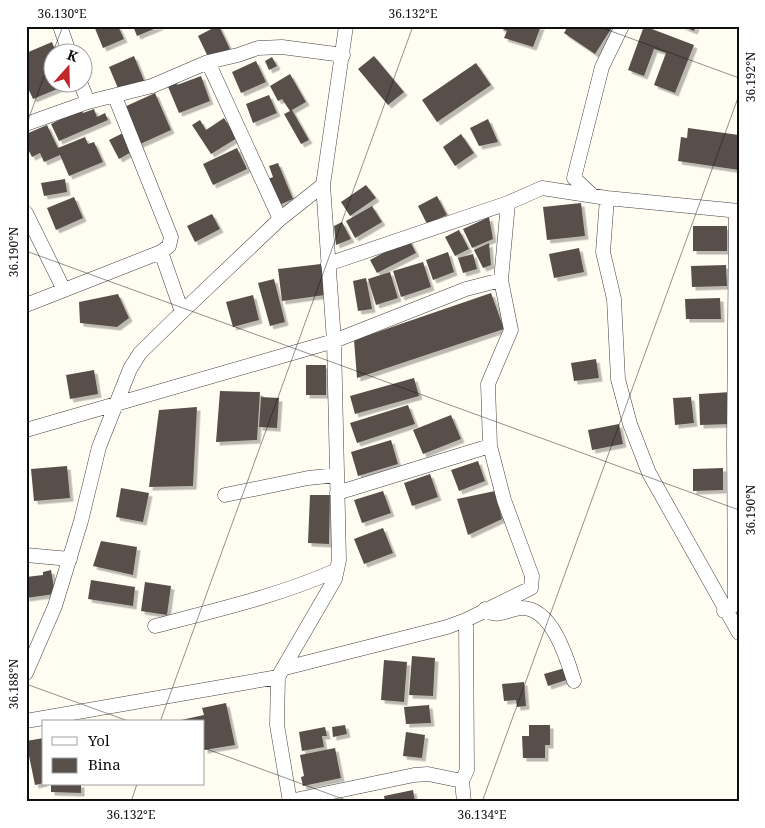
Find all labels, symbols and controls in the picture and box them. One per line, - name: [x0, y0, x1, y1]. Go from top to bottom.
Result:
- text: 36.130°E: [38, 5, 86, 22]
- text: 36.132°E: [389, 5, 437, 22]
- north arrow: [42, 42, 92, 92]
- text: K: [65, 45, 81, 66]
- text: 36.192°N: [742, 52, 759, 102]
- text: 36.190°N: [5, 227, 22, 277]
- text: 36.190°N: [742, 485, 759, 535]
- text: 36.188°N: [5, 659, 22, 709]
- legend: [42, 720, 205, 786]
- text: Yol: [87, 730, 110, 750]
- text: Bina: [88, 754, 121, 774]
- text: 36.132°E: [107, 806, 155, 823]
- text: 36.134°E: [458, 806, 506, 823]

